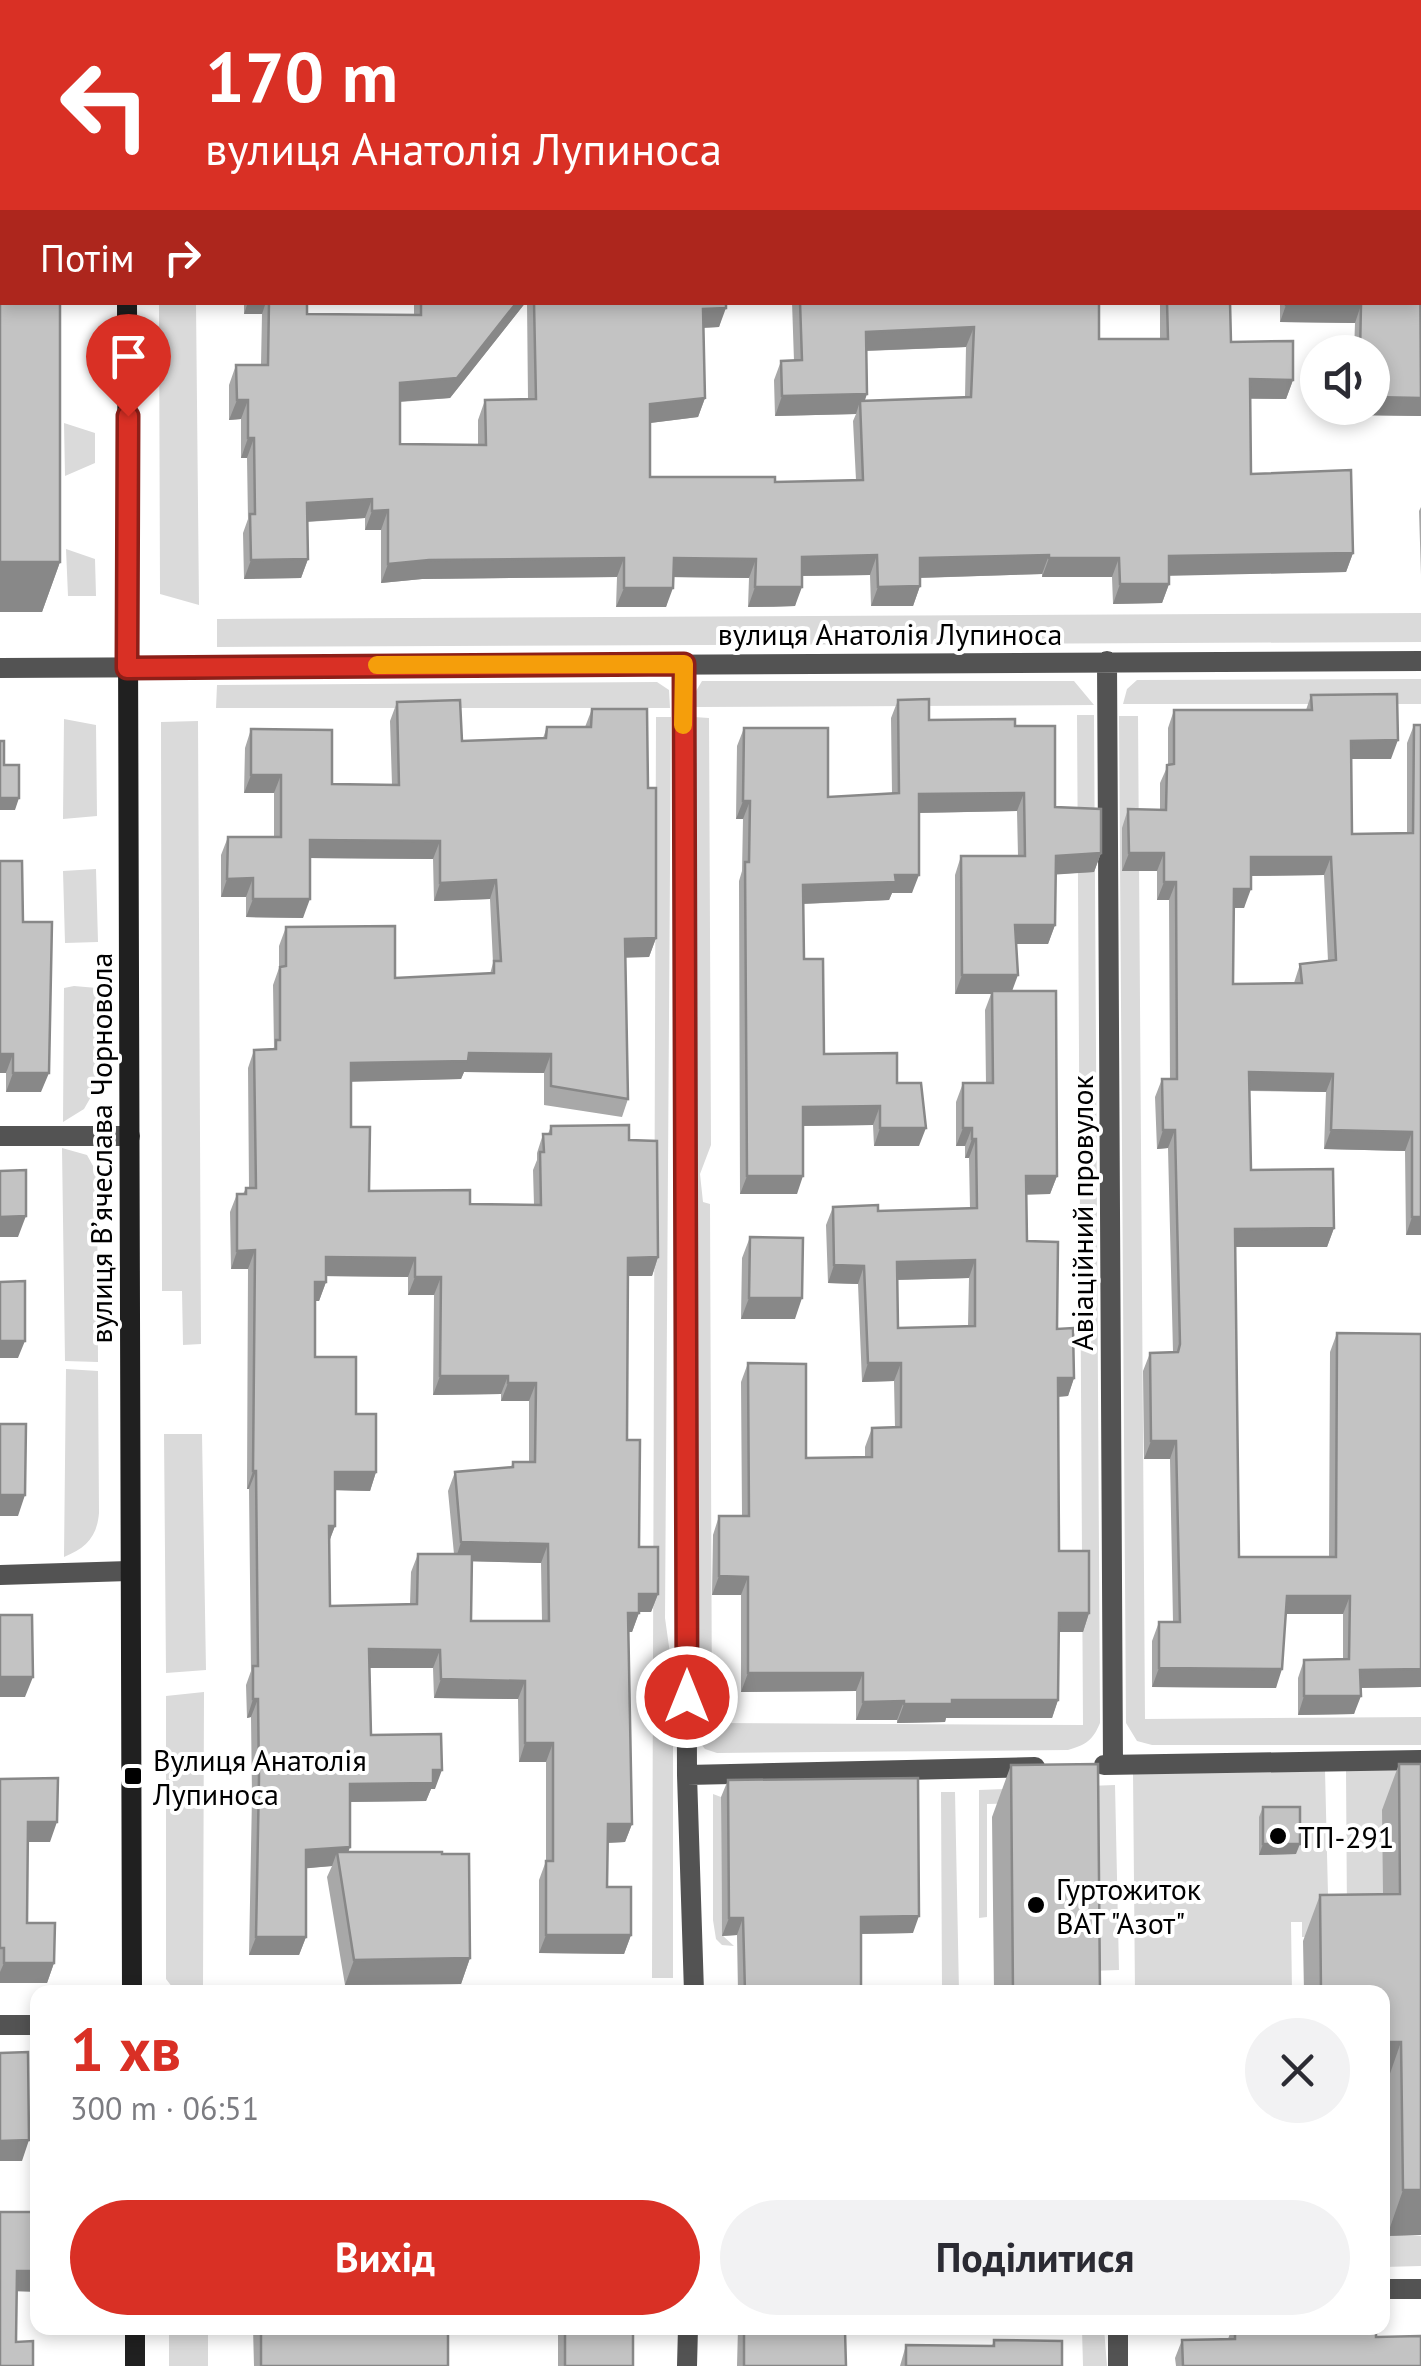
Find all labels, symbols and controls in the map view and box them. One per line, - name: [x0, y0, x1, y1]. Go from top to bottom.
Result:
- text: 170 m: [205, 31, 398, 121]
- icon: left: [40, 40, 170, 170]
- text: вулиця Анатолія Лупиноса: [205, 119, 722, 177]
- icon: right: [155, 230, 210, 285]
- text: Потім: [40, 233, 135, 282]
- pin: [86, 314, 171, 417]
- icon: arrive: [101, 329, 156, 384]
- map controls: [1300, 335, 1390, 425]
- button: sound: [1300, 335, 1390, 425]
- street label: вулиця Анатолія Лупиноса: [718, 614, 1062, 653]
- street label: вулиця Вʼячеслава Чорновола: [81, 953, 120, 1343]
- street label: Авіаційний провулок: [1062, 1075, 1101, 1351]
- position arrow: [635, 1645, 739, 1749]
- place label: Вулиця Анатолія Лупиноса: [152, 1740, 367, 1813]
- marker: Вулиця Анатолія Лупиноса: [122, 1765, 144, 1787]
- place label: ТП-291: [1298, 1817, 1394, 1856]
- marker: ТП-291: [1267, 1825, 1289, 1847]
- place label: Гуртожиток ВАТ "Азот": [1056, 1869, 1202, 1942]
- marker: Гуртожиток ВАТ "Азот": [1025, 1894, 1047, 1916]
- text: 1 хв: [70, 2010, 181, 2088]
- button: close: [1245, 2018, 1350, 2123]
- text: 300 m · 06:51: [70, 2087, 259, 2129]
- button: Вихід: [70, 2200, 700, 2315]
- button: Поділитися: [720, 2200, 1350, 2315]

